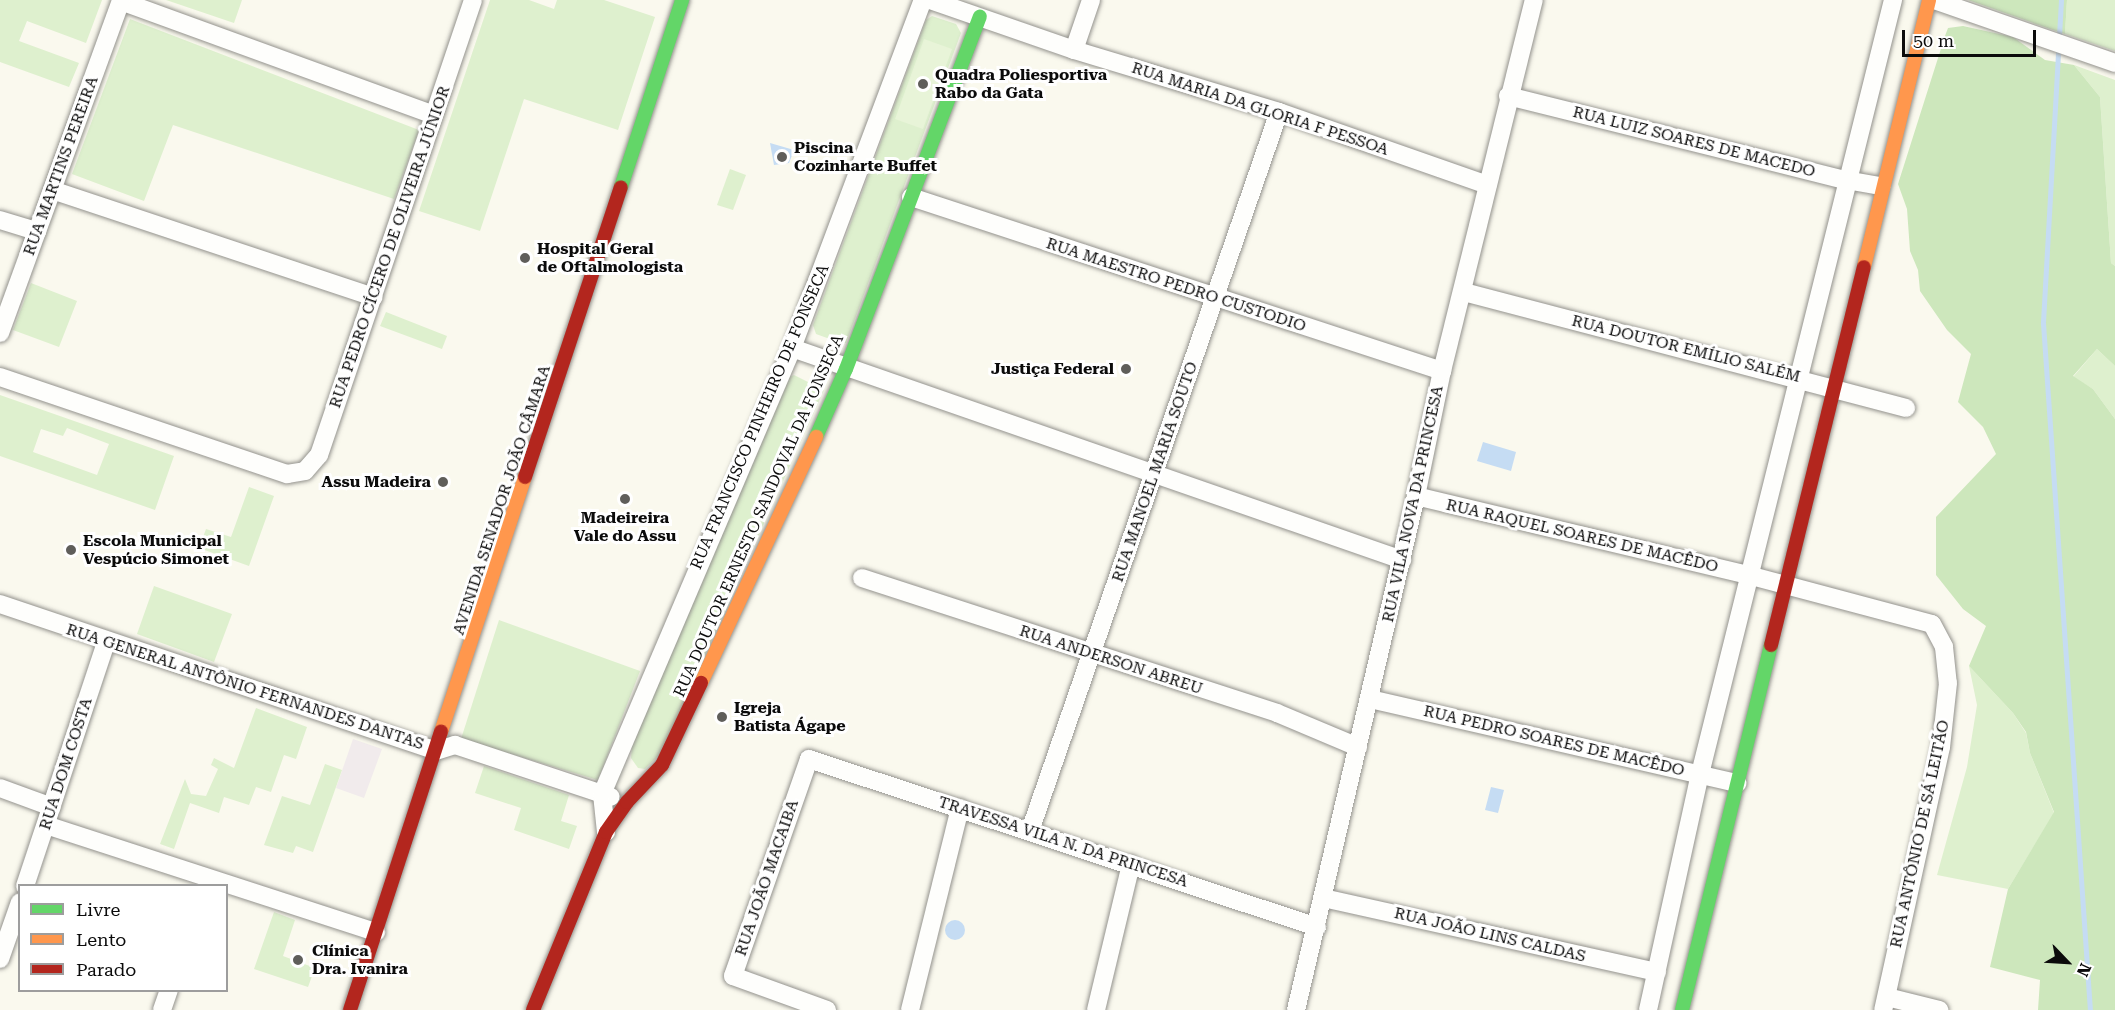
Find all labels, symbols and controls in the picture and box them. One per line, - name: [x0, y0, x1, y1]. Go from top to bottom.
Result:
- scale bar: [1905, 18, 2038, 56]
- text: 50 m: [1913, 30, 1954, 51]
- street label: RUA MARIA DA GLORIA F PESSOA: [1129, 58, 1391, 160]
- place label: Quadra Poliesportiva Rabo da Gata: [935, 65, 1107, 103]
- street label: RUA MARTINS PEREIRA: [20, 74, 102, 258]
- marker: Quadra Poliesportiva Rabo da Gata: [916, 77, 930, 91]
- street label: RUA PEDRO CÍCERO DE OLIVEIRA JÚNIOR: [326, 83, 454, 411]
- street label: RUA LUIZ SOARES DE MACEDO: [1571, 103, 1817, 181]
- place label: Piscina Cozinharte Buffet: [794, 138, 937, 176]
- marker: Piscina Cozinharte Buffet: [775, 150, 789, 164]
- street label: RUA MAESTRO PEDRO CUSTODIO: [1044, 234, 1308, 336]
- place label: Hospital Geral de Oftalmologista: [537, 239, 683, 277]
- marker: Hospital Geral de Oftalmologista: [518, 251, 532, 265]
- street label: RUA FRANCISCO PINHEIRO DE FONSECA: [687, 262, 833, 572]
- street label: RUA DOUTOR EMÍLIO SALÉM: [1570, 311, 1802, 387]
- street label: RUA DOUTOR ERNESTO SANDOVAL DA FONSECA: [670, 332, 848, 700]
- place label: Justiça Federal: [991, 359, 1114, 379]
- street label: RUA MANOEL MARIA SOUTO: [1108, 359, 1202, 585]
- marker: Justiça Federal: [1119, 362, 1133, 376]
- street label: AVENIDA SENADOR JOÃO CÂMARA: [449, 363, 555, 637]
- street label: RUA VILA NOVA DA PRINCESA: [1379, 384, 1447, 624]
- place label: Assu Madeira: [321, 472, 431, 492]
- marker: Assu Madeira: [436, 475, 450, 489]
- marker: Madeireira Vale do Assu: [618, 492, 632, 506]
- street label: RUA RAQUEL SOARES DE MACÊDO: [1444, 495, 1720, 577]
- place label: Madeireira Vale do Assu: [574, 508, 676, 546]
- place label: Escola Municipal Vespúcio Simonet: [83, 531, 229, 569]
- marker: Escola Municipal Vespúcio Simonet: [64, 543, 78, 557]
- street label: RUA GENERAL ANTÔNIO FERNANDES DANTAS: [64, 620, 426, 754]
- street label: RUA ANDERSON ABREU: [1017, 621, 1205, 699]
- street label: RUA DOM COSTA: [36, 695, 96, 833]
- place label: Igreja Batista Ágape: [734, 698, 846, 736]
- street label: RUA PEDRO SOARES DE MACÊDO: [1422, 702, 1686, 780]
- marker: Igreja Batista Ágape: [715, 710, 729, 724]
- street label: RUA ANTÔNIO DE SÁ LEITÃO: [1886, 718, 1954, 950]
- street label: TRAVESSA VILA N. DA PRINCESA: [936, 792, 1190, 892]
- street label: RUA JOÃO MACAIBA: [731, 797, 803, 959]
- legend: [18, 884, 228, 992]
- text: Livre: [76, 899, 120, 920]
- street label: RUA JOÃO LINS CALDAS: [1392, 904, 1588, 966]
- text: Lento: [76, 929, 126, 950]
- north arrow: [2037, 932, 2097, 992]
- place label: Clínica Dra. Ivanira: [312, 941, 408, 979]
- marker: Clínica Dra. Ivanira: [289, 951, 307, 969]
- text: Parado: [76, 959, 136, 980]
- text: N: [2073, 960, 2095, 979]

